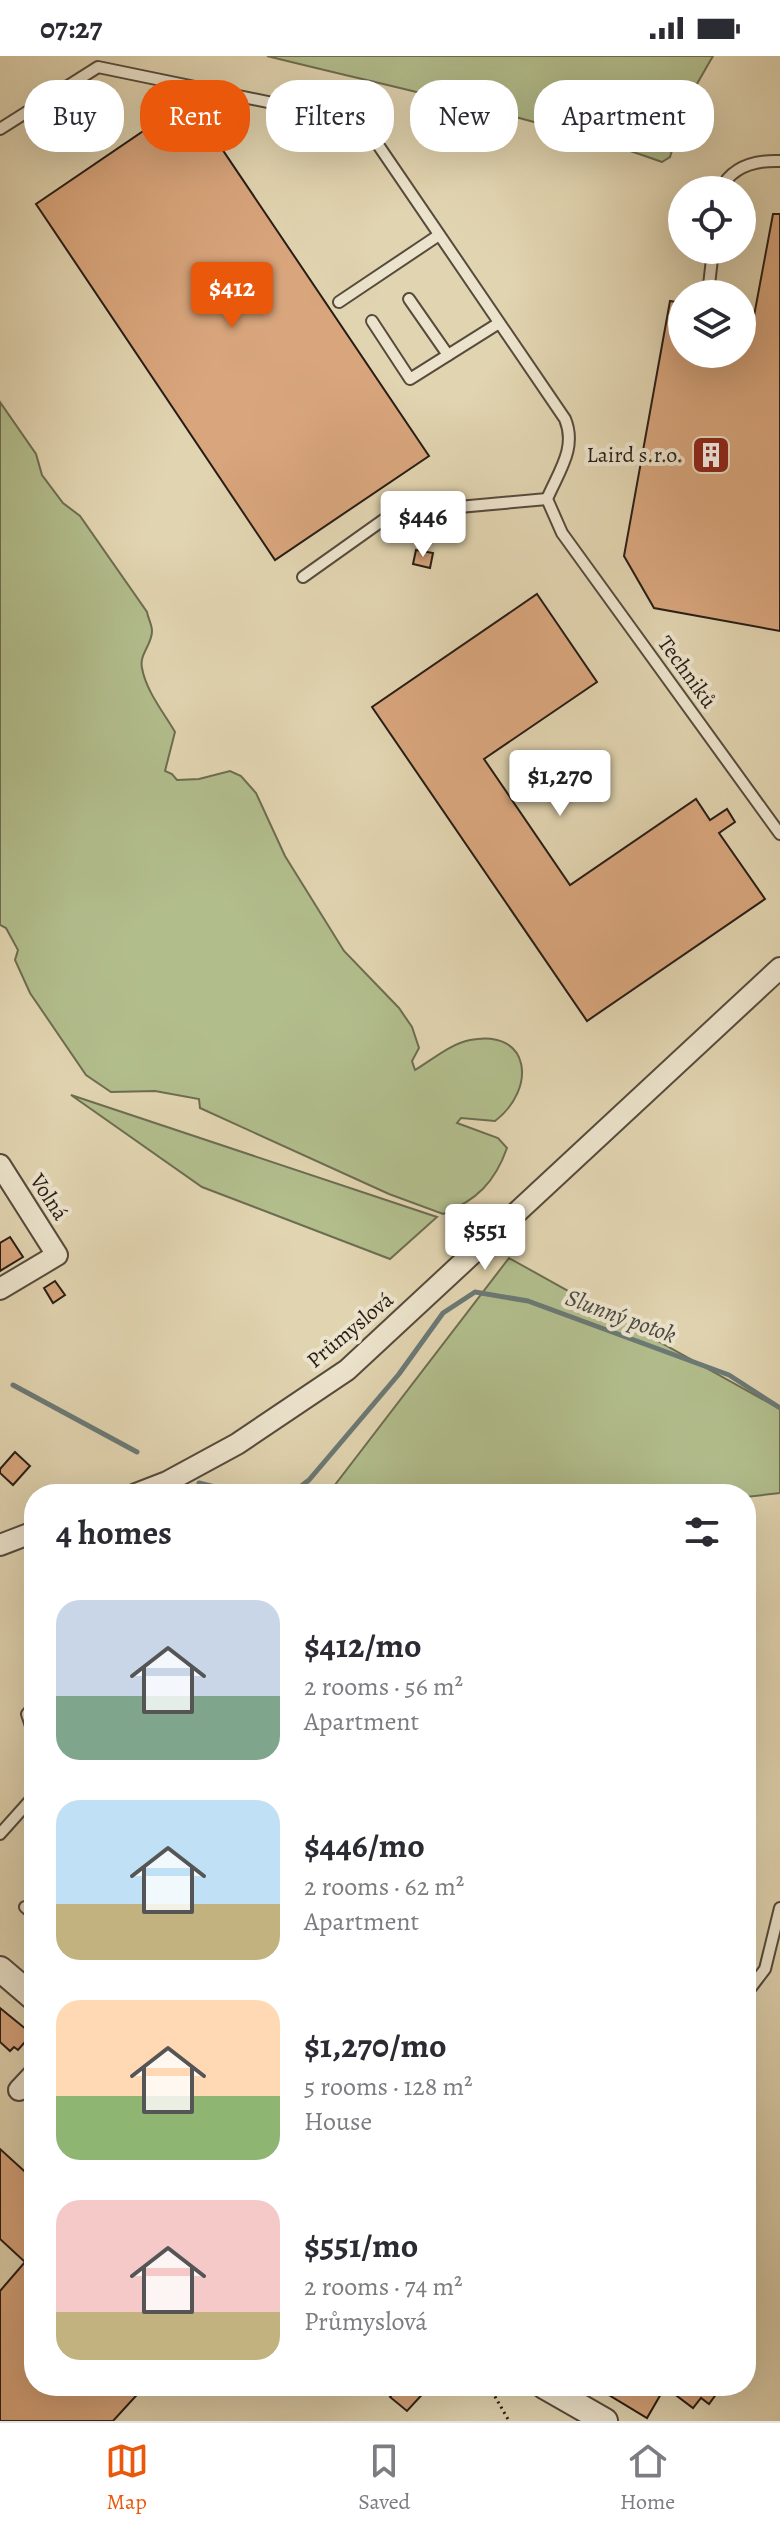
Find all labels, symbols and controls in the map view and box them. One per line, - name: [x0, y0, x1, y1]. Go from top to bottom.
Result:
- text: 07:27: [40, 8, 102, 48]
- chip: Buy: [24, 80, 124, 152]
- chip: Rent: [140, 80, 250, 152]
- chip: Filters: [266, 80, 394, 152]
- chip: New: [410, 80, 518, 152]
- chip: Apartment: [534, 80, 714, 152]
- map controls: [668, 176, 756, 368]
- button: locate: [668, 176, 756, 264]
- pin: $412: [185, 262, 279, 330]
- text: $412: [209, 270, 255, 305]
- button: layers: [668, 280, 756, 368]
- building icon: Laird s.r.o.: [690, 434, 732, 476]
- place label: Laird s.r.o.: [587, 440, 683, 470]
- pin: $446: [376, 491, 470, 559]
- text: $446: [399, 499, 447, 534]
- street label: Techniků: [651, 630, 723, 714]
- pin: $1,270: [495, 750, 625, 818]
- text: $1,270: [527, 758, 593, 793]
- street label: Volná: [22, 1167, 76, 1227]
- pin: $551: [438, 1204, 532, 1272]
- text: $551: [463, 1212, 507, 1247]
- water label: Slunný potok: [561, 1281, 681, 1351]
- street label: Průmyslová: [300, 1284, 400, 1375]
- text: 4 homes: [56, 1509, 172, 1556]
- icon: filters: [680, 1510, 724, 1554]
- text: $412/mo: [304, 1622, 422, 1669]
- icon: home: [120, 1632, 216, 1728]
- text: 2 rooms · 56 m²: [304, 1669, 463, 1704]
- text: Apartment: [304, 1704, 419, 1739]
- text: $446/mo: [304, 1822, 425, 1869]
- icon: home: [120, 1832, 216, 1928]
- text: 2 rooms · 62 m²: [304, 1869, 464, 1904]
- text: Apartment: [304, 1904, 419, 1939]
- text: $1,270/mo: [304, 2022, 446, 2069]
- icon: home: [120, 2032, 216, 2128]
- text: 5 rooms · 128 m²: [304, 2069, 473, 2104]
- text: House: [304, 2104, 372, 2139]
- text: $551/mo: [304, 2222, 418, 2269]
- icon: home: [120, 2232, 216, 2328]
- text: 2 rooms · 74 m²: [304, 2269, 463, 2304]
- text: Průmyslová: [304, 2304, 427, 2339]
- tab: Map: [105, 2439, 149, 2517]
- tab: Saved: [358, 2439, 410, 2517]
- tab: Home: [620, 2439, 675, 2517]

